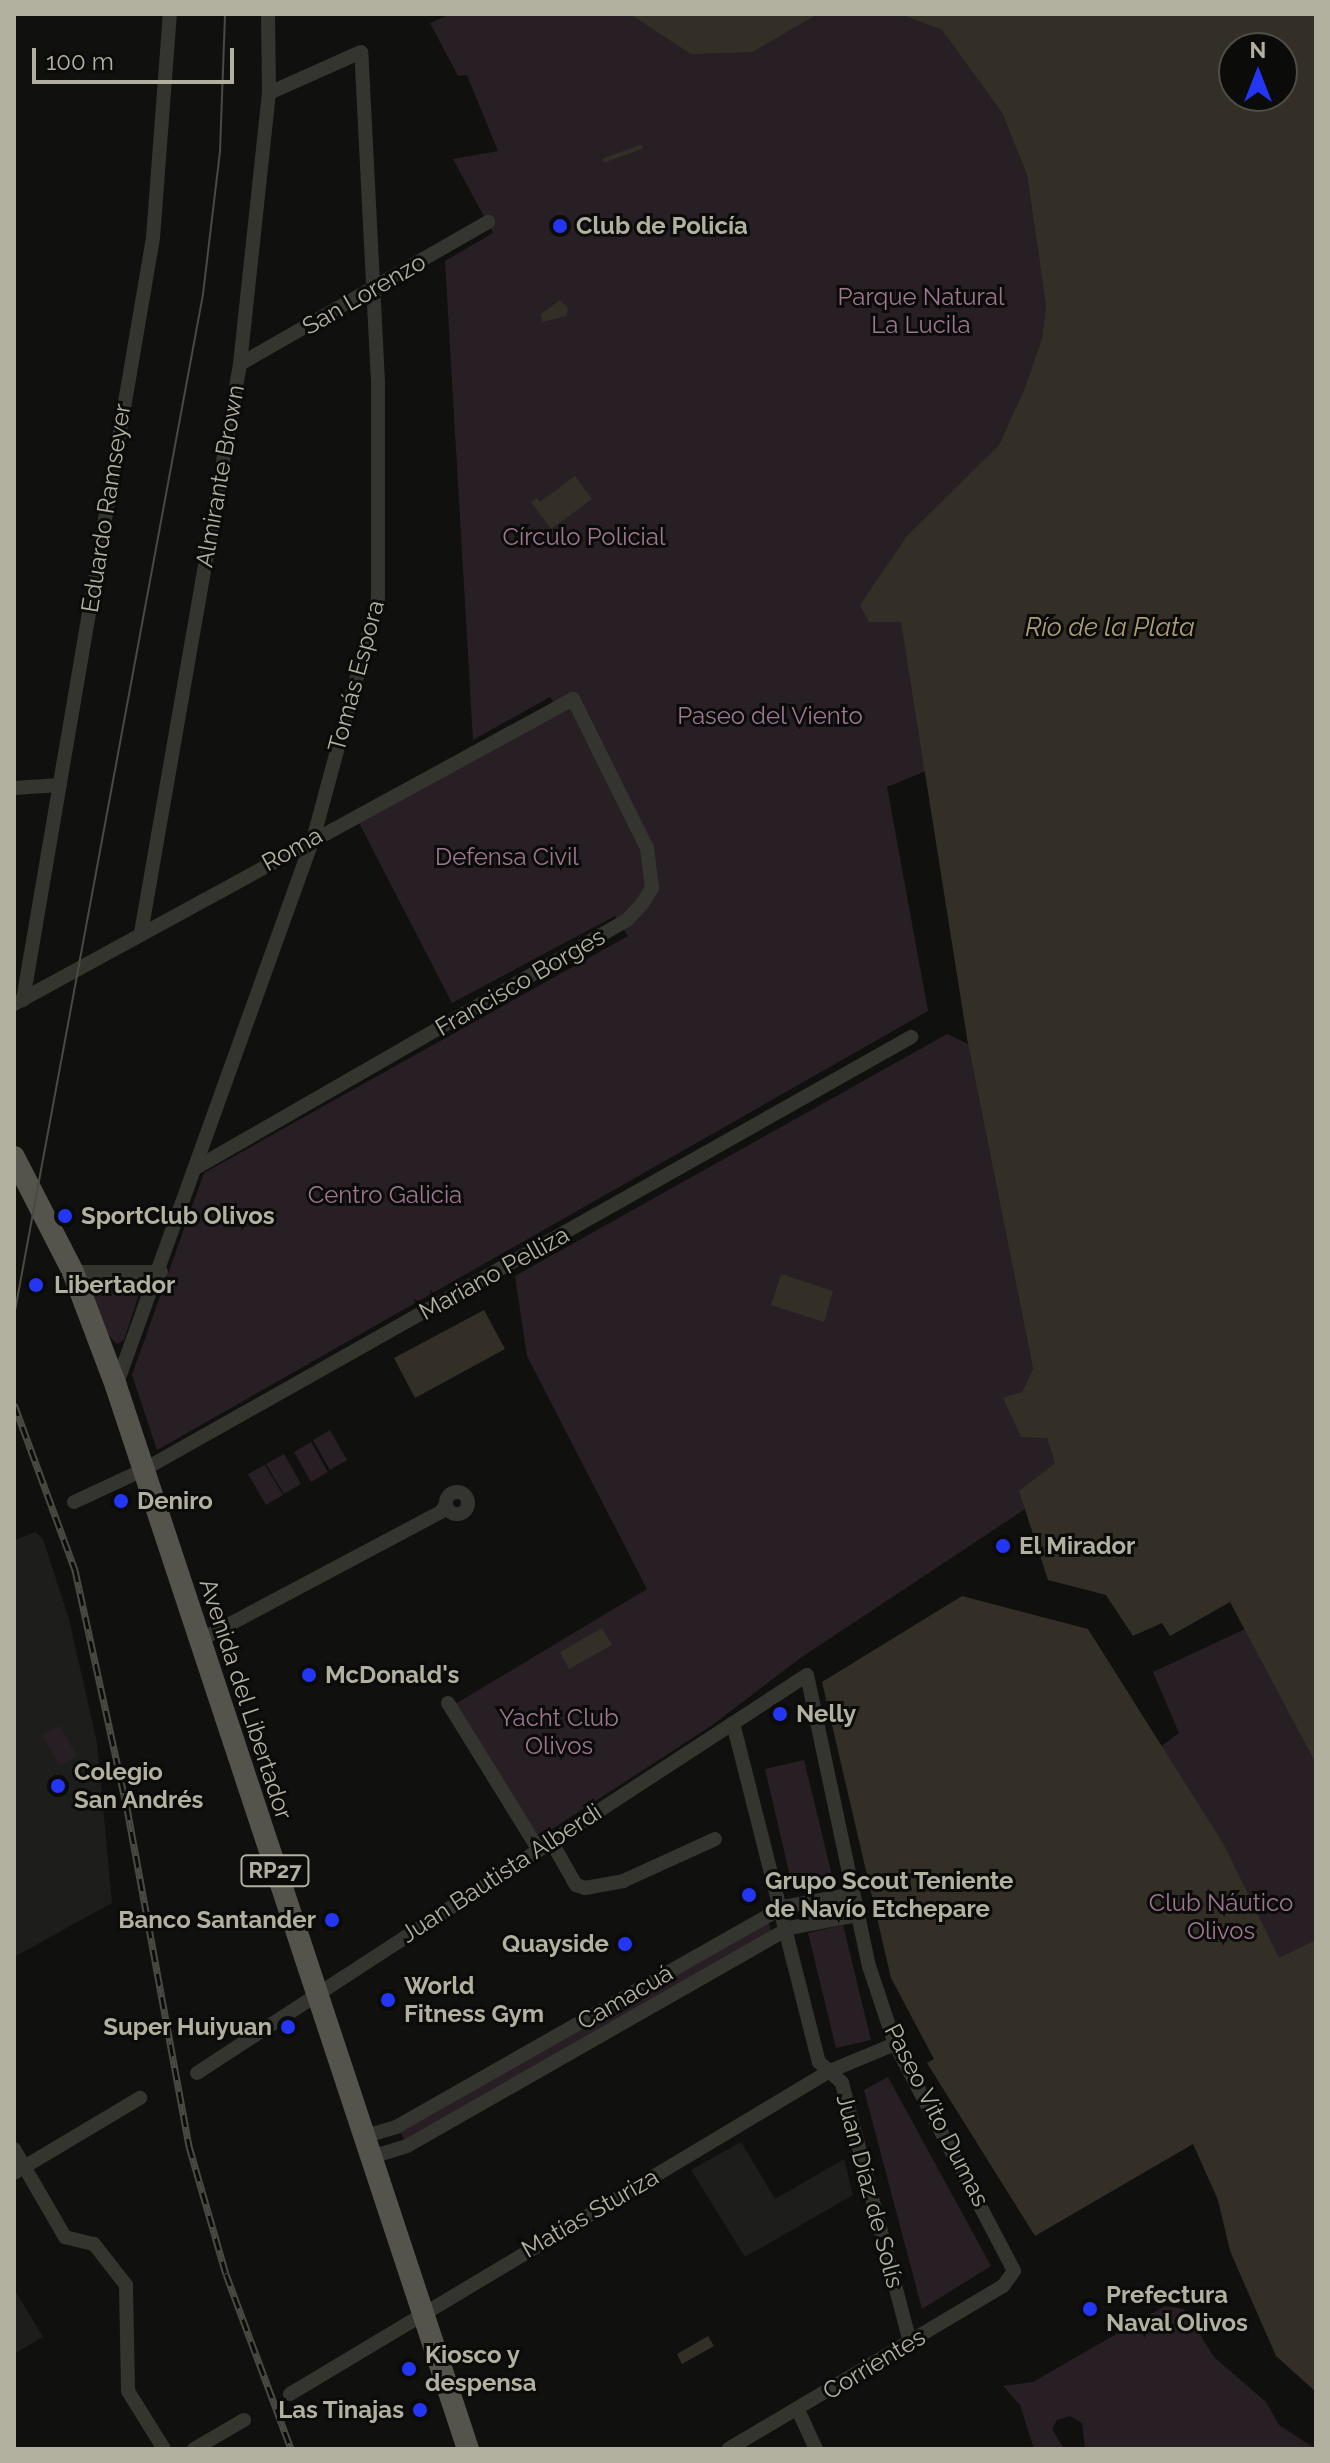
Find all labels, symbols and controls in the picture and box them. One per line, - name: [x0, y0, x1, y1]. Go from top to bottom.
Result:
- scale bar: [36, 32, 238, 82]
- north arrow: [1218, 32, 1298, 112]
- text: N: [1250, 37, 1266, 63]
- text: 100 m: [46, 47, 114, 76]
- place label: Club de Policía: [576, 212, 748, 240]
- marker: Club de Policía: [551, 217, 569, 235]
- street label: San Lorenzo: [297, 247, 431, 341]
- park label: Parque Natural La Lucila: [838, 283, 1004, 339]
- street label: Almirante Brown: [190, 383, 250, 569]
- street label: Eduardo Ramseyer: [75, 402, 137, 614]
- park label: Círculo Policial: [503, 523, 665, 551]
- street label: Tomás Espora: [322, 597, 390, 755]
- water label: Río de la Plata: [1025, 612, 1195, 644]
- park label: Paseo del Viento: [676, 702, 864, 730]
- street label: Roma: [257, 821, 327, 877]
- park label: Defensa Civil: [435, 843, 579, 871]
- street label: Francisco Borges: [430, 922, 610, 1042]
- park label: Centro Galicia: [308, 1181, 462, 1209]
- place label: SportClub Olivos: [81, 1202, 275, 1230]
- marker: SportClub Olivos: [56, 1207, 74, 1225]
- street label: Mariano Pelliza: [414, 1220, 574, 1326]
- place label: Libertador: [54, 1271, 175, 1299]
- marker: Libertador: [25, 1274, 47, 1296]
- place label: Deniro: [137, 1487, 213, 1515]
- marker: Deniro: [112, 1492, 130, 1510]
- place label: El Mirador: [1019, 1532, 1136, 1560]
- marker: El Mirador: [994, 1537, 1012, 1555]
- street label: Avenida del Libertador: [193, 1575, 299, 1823]
- place label: McDonald's: [325, 1661, 459, 1689]
- marker: McDonald's: [300, 1666, 318, 1684]
- place label: Nelly: [796, 1700, 856, 1728]
- park label: Yacht Club Olivos: [499, 1704, 619, 1760]
- marker: Nelly: [771, 1705, 789, 1723]
- place label: Colegio San Andrés: [74, 1758, 204, 1814]
- marker: Colegio San Andrés: [49, 1777, 67, 1795]
- street label: Juan Bautista Alberdi: [395, 1797, 607, 1949]
- road number: RP27: [239, 1853, 311, 1889]
- place label: Grupo Scout Teniente de Navío Etchepare: [765, 1867, 1014, 1923]
- marker: Grupo Scout Teniente de Navío Etchepare: [740, 1886, 758, 1904]
- park label: Club Náutico Olivos: [1149, 1889, 1293, 1945]
- place label: Banco Santander: [118, 1906, 316, 1934]
- marker: Banco Santander: [323, 1911, 341, 1929]
- place label: Quayside: [502, 1930, 609, 1958]
- marker: Quayside: [616, 1935, 634, 1953]
- street label: Camacuá: [572, 1958, 678, 2036]
- place label: World Fitness Gym: [404, 1972, 544, 2028]
- marker: World Fitness Gym: [379, 1991, 397, 2009]
- place label: Super Huiyuan: [103, 2013, 272, 2041]
- marker: Super Huiyuan: [279, 2018, 297, 2036]
- street label: Paseo Vito Dumas: [878, 2019, 996, 2211]
- street label: Juan Díaz de Solís: [830, 2091, 910, 2291]
- street label: Matías Sturiza: [516, 2162, 664, 2264]
- place label: Prefectura Naval Olivos: [1106, 2281, 1249, 2337]
- marker: Prefectura Naval Olivos: [1081, 2300, 1099, 2318]
- street label: Corrientes: [818, 2322, 930, 2406]
- place label: Kiosco y despensa: [425, 2341, 536, 2397]
- marker: Kiosco y despensa: [400, 2360, 418, 2378]
- place label: Las Tinajas: [277, 2396, 404, 2424]
- marker: Las Tinajas: [411, 2401, 429, 2419]

